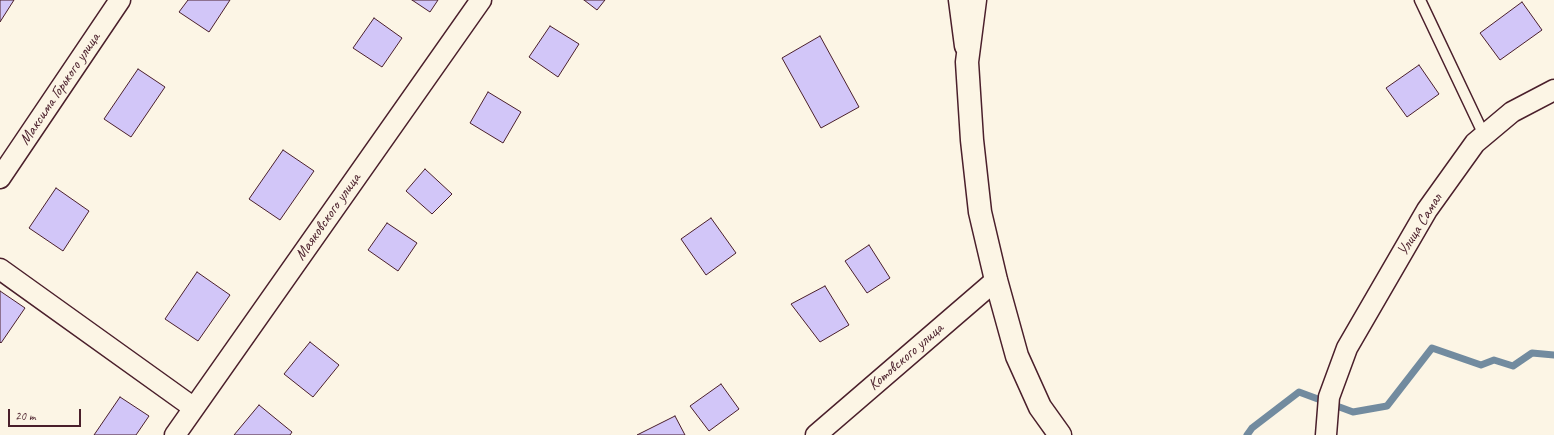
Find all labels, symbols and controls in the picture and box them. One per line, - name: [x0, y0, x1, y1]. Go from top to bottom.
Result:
- street label: Максима Горького улица: [15, 29, 105, 149]
- street label: Маяковского улица: [291, 170, 365, 264]
- street label: Улица Самал: [1393, 190, 1447, 260]
- street label: Котовского улица: [864, 319, 948, 395]
- scale bar: [10, 401, 83, 427]
- text: 20 m: [15, 408, 35, 424]

